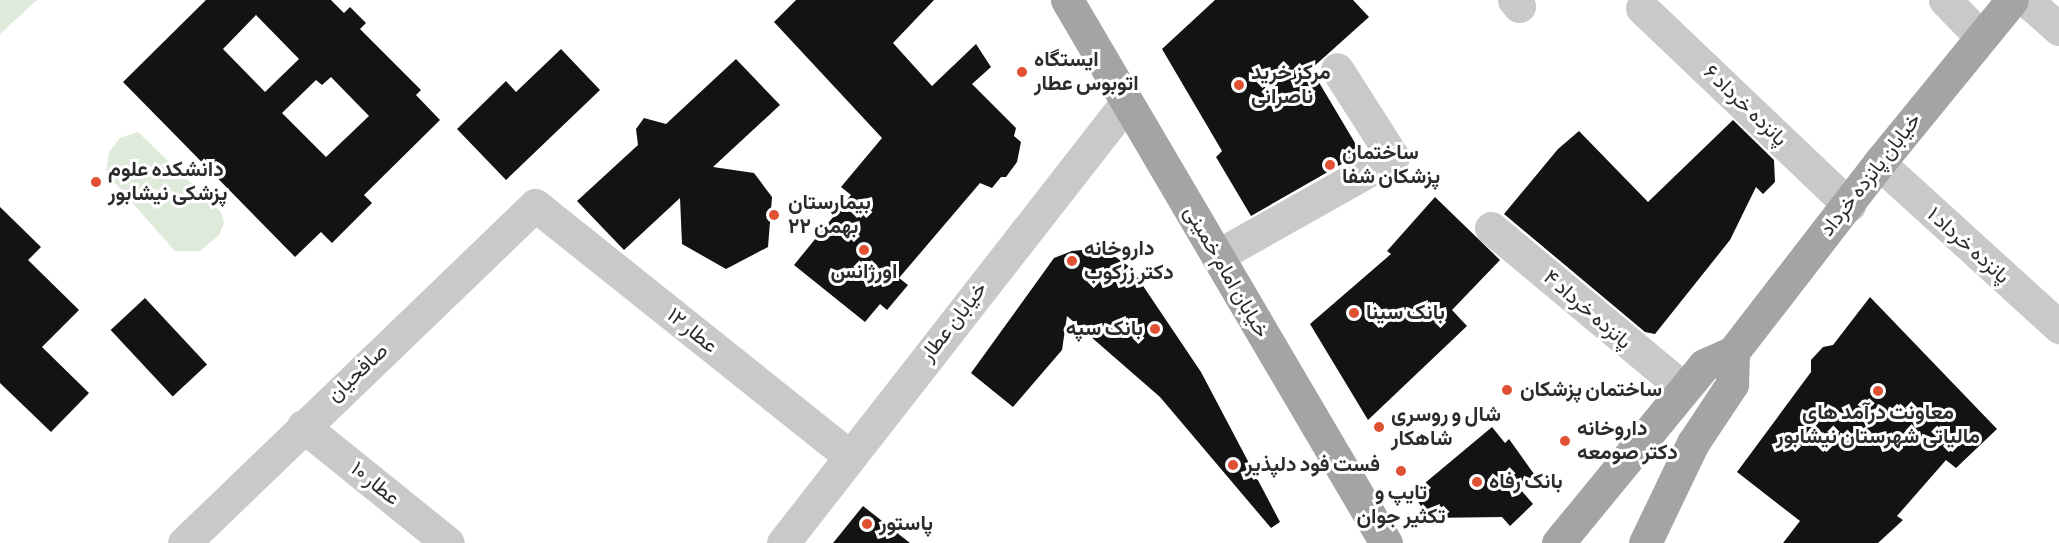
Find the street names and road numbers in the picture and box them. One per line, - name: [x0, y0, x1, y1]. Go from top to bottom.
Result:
- street label: پانزده خرداد ۶: [1698, 60, 1792, 152]
- street label: خیابان پانزده خرداد: [1815, 108, 1927, 242]
- street label: خیابان امام خمینی: [1178, 202, 1274, 342]
- street label: پانزده خرداد ۱: [1921, 202, 2015, 290]
- street label: پانزده خرداد ۴: [1538, 265, 1636, 355]
- street label: خیابان عطار: [915, 277, 993, 367]
- street label: عطار ۱۲: [661, 303, 723, 359]
- street label: صافحیان: [322, 338, 394, 408]
- street label: عطار ۱۰: [345, 457, 405, 511]

